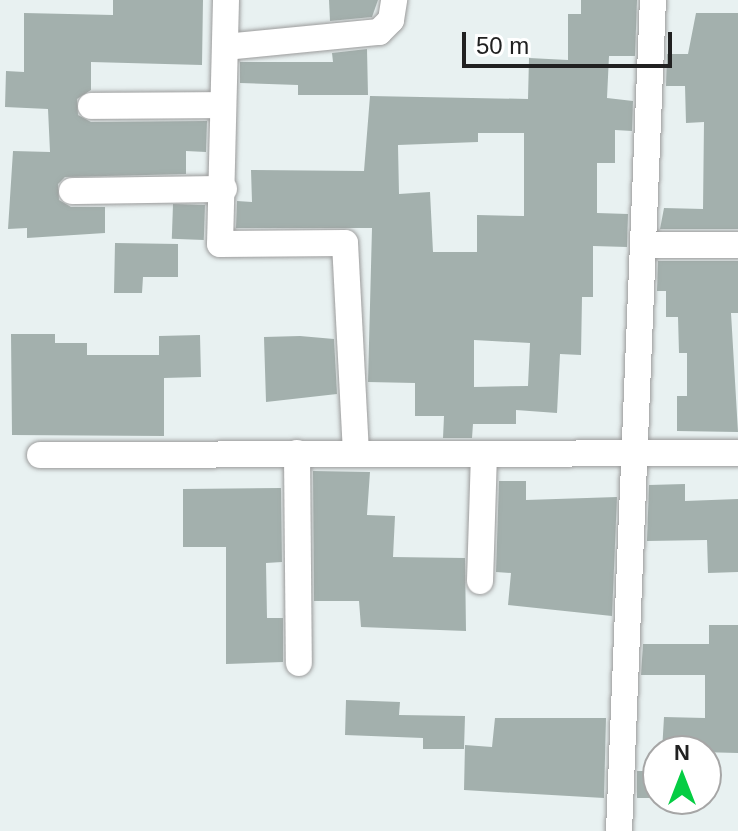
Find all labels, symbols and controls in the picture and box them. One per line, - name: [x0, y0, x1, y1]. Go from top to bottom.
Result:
- scale bar: [466, 16, 676, 66]
- text: 50 m: [476, 32, 529, 59]
- north arrow: [642, 735, 722, 815]
- text: N: [674, 740, 690, 765]

